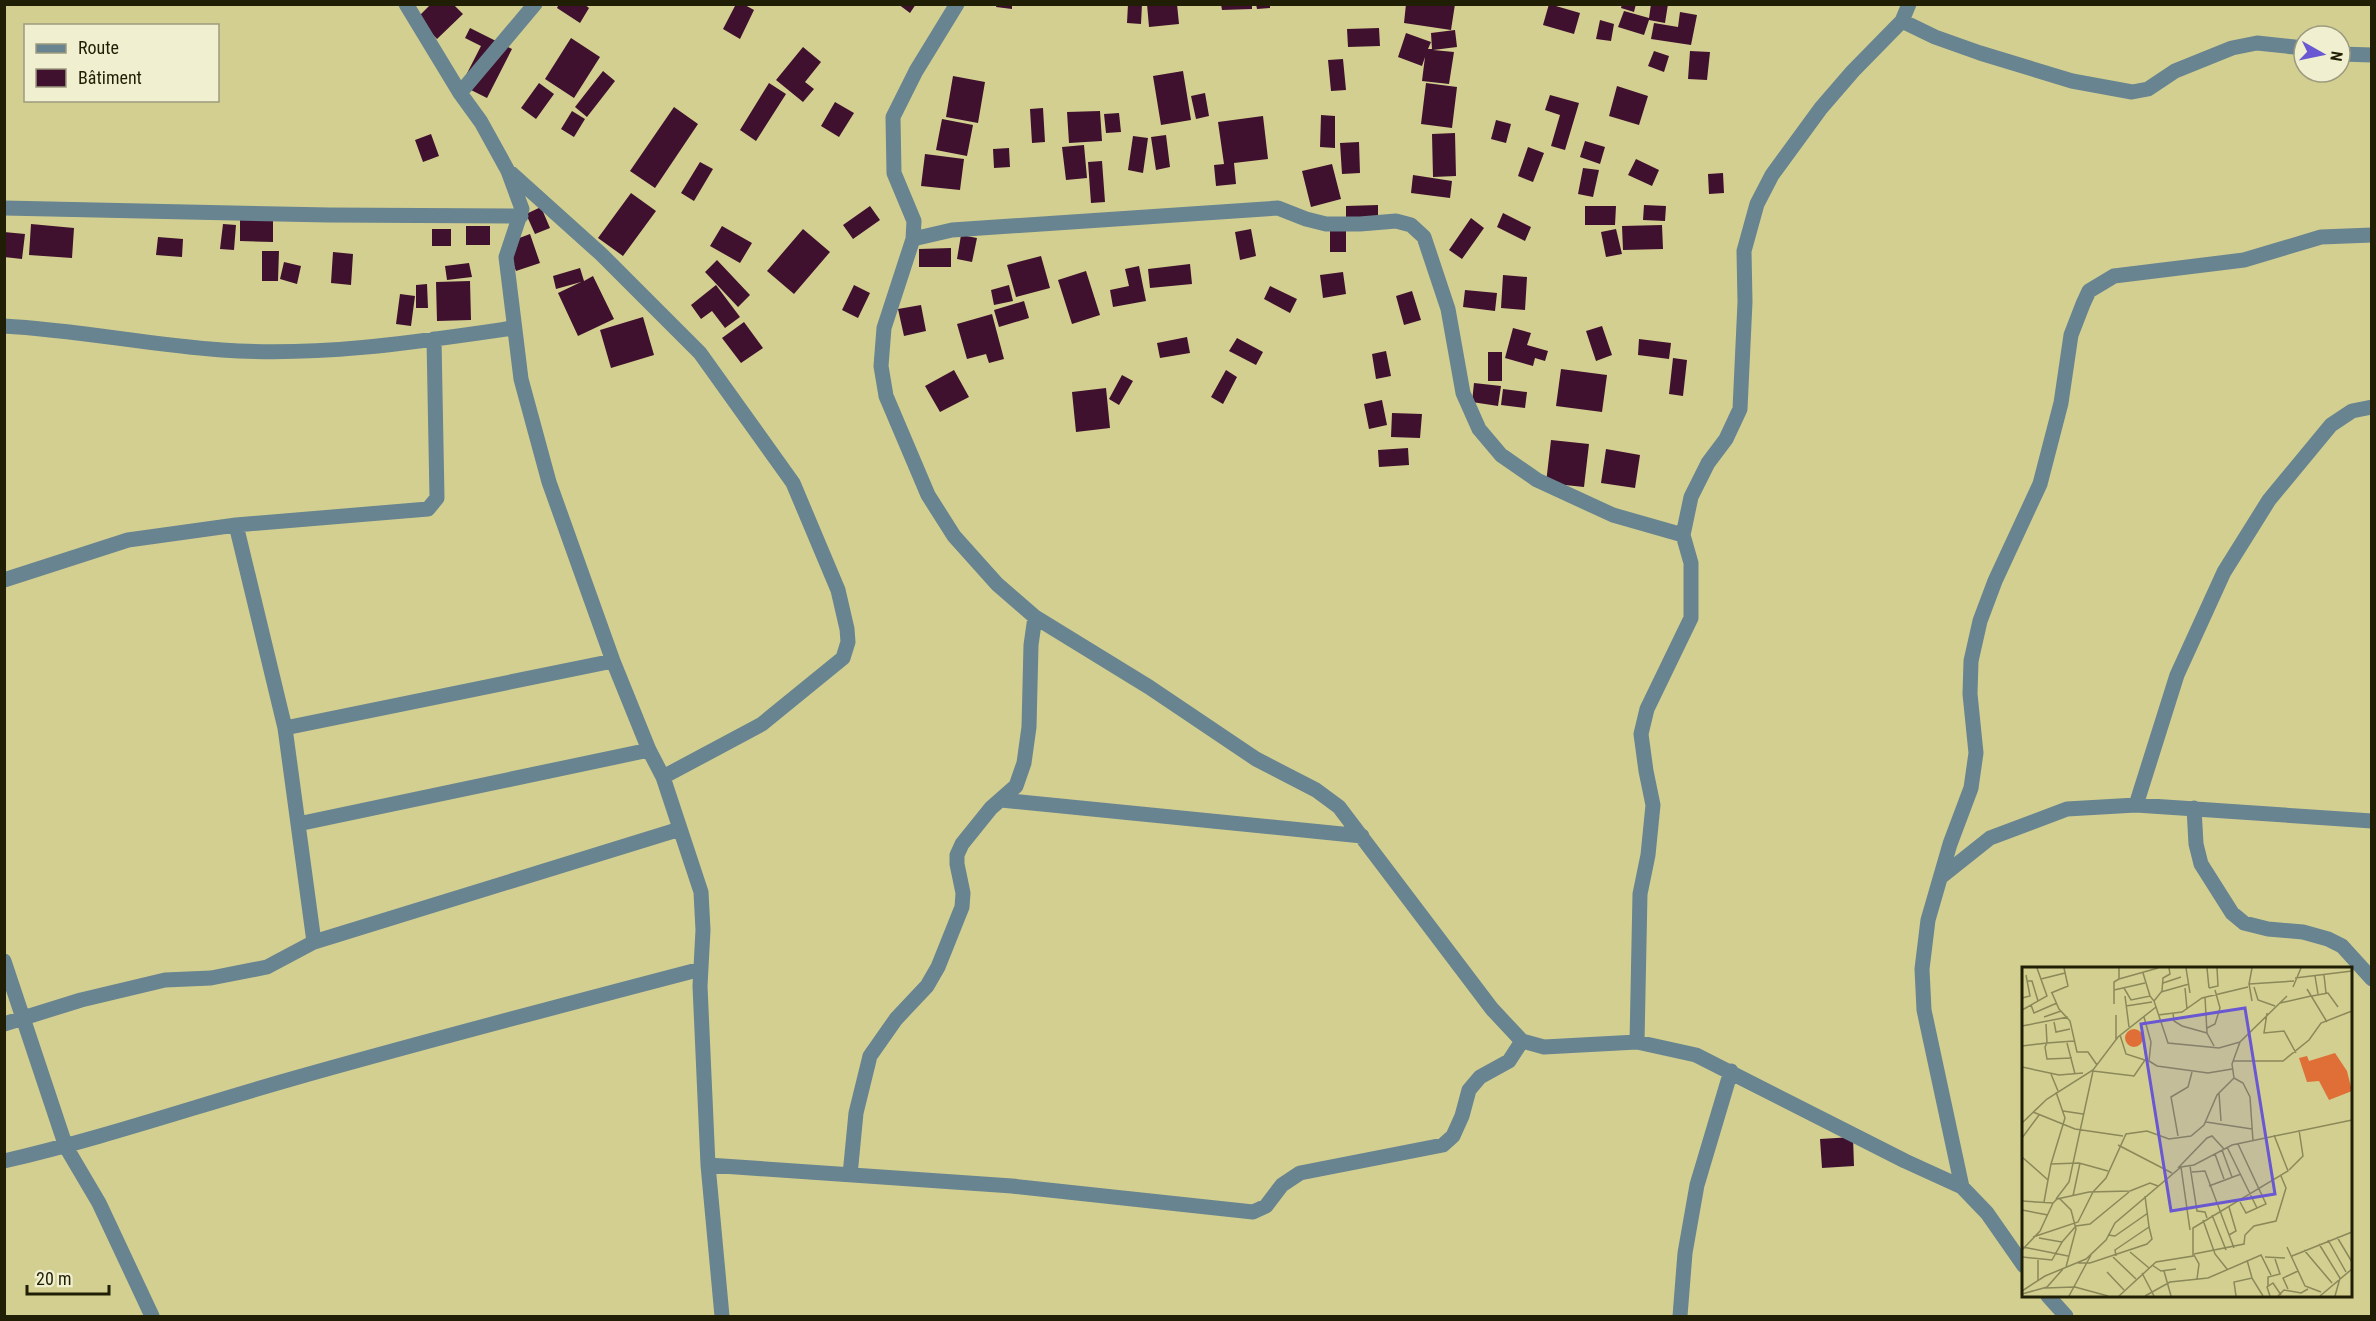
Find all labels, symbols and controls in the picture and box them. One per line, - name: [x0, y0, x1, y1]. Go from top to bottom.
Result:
- legend: [24, 24, 219, 102]
- north arrow: [2292, 24, 2352, 84]
- text: Route: [78, 37, 119, 58]
- text: N: [2326, 50, 2346, 63]
- text: Bâtiment: [78, 67, 142, 88]
- inset map: [2022, 967, 2352, 1297]
- scale bar: [27, 1258, 110, 1296]
- text: 20 m: [36, 1268, 71, 1289]

